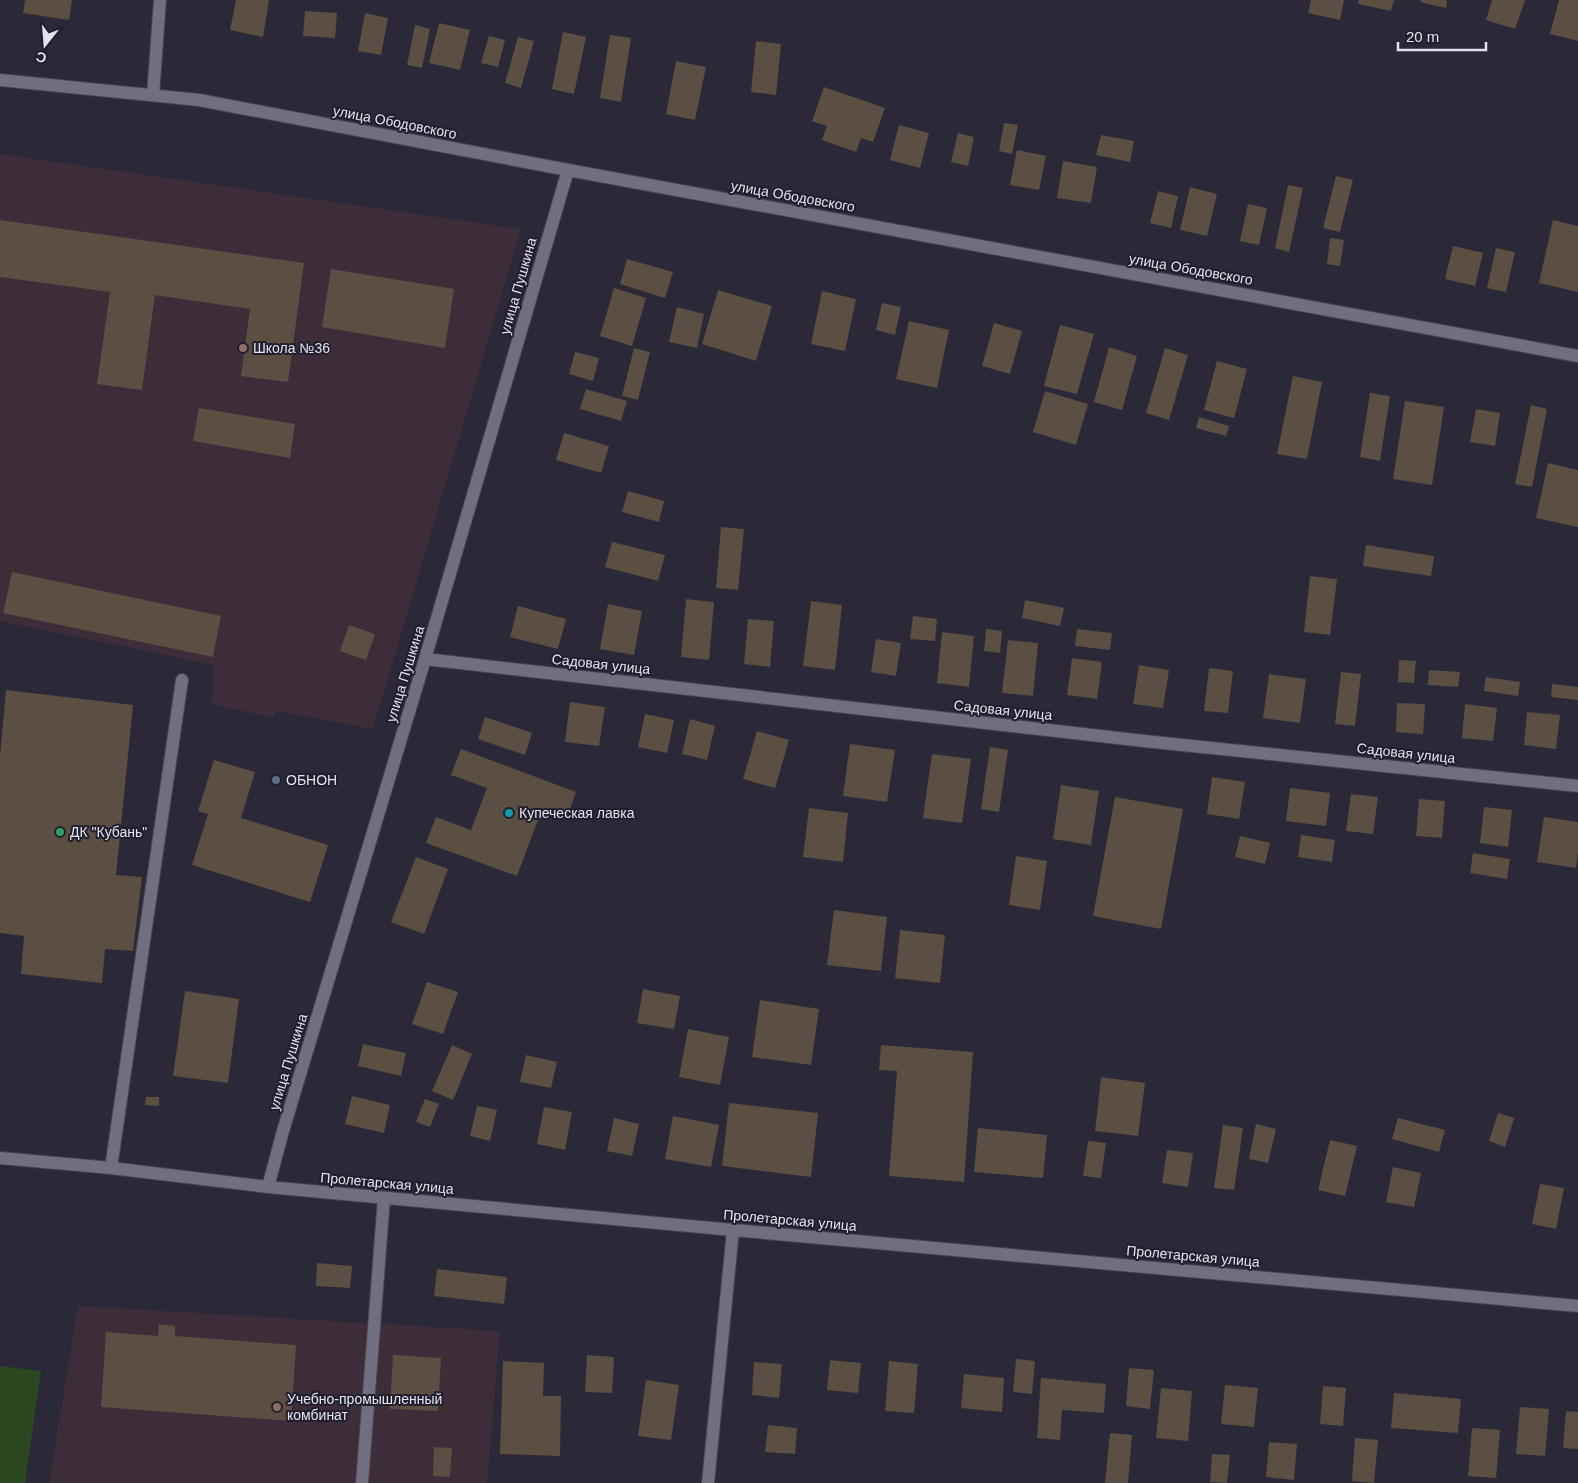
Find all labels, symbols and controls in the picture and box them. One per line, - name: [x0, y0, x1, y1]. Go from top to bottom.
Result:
- north arrow: [20, 20, 70, 70]
- scale bar: [1398, 20, 1486, 52]
- text: 20 m: [1406, 28, 1439, 45]
- text: С: [34, 48, 48, 67]
- street label: улица Ободовского: [332, 102, 458, 142]
- street label: улица Ободовского: [730, 177, 856, 215]
- street label: улица Пушкина: [497, 235, 540, 336]
- street label: улица Ободовского: [1128, 250, 1254, 288]
- place label: Школа №36: [253, 340, 330, 356]
- marker: Школа №36: [237, 342, 249, 354]
- street label: улица Пушкина: [383, 624, 427, 724]
- street label: Садовая улица: [551, 651, 651, 677]
- street label: Садовая улица: [953, 697, 1053, 723]
- street label: Садовая улица: [1356, 740, 1456, 766]
- place label: ОБНОН: [286, 772, 337, 788]
- marker: ОБНОН: [270, 774, 282, 786]
- place label: Купеческая лавка: [519, 805, 635, 821]
- marker: Купеческая лавка: [503, 807, 515, 819]
- place label: ДК "Кубань": [70, 824, 147, 840]
- marker: ДК "Кубань": [54, 826, 66, 838]
- street label: улица Пушкина: [266, 1012, 310, 1112]
- street label: Пролетарская улица: [320, 1169, 455, 1197]
- street label: Пролетарская улица: [723, 1206, 858, 1234]
- street label: Пролетарская улица: [1126, 1242, 1261, 1270]
- place label: Учебно-промышленный комбинат: [287, 1391, 442, 1423]
- marker: Учебно-промышленный комбинат: [271, 1401, 283, 1413]

